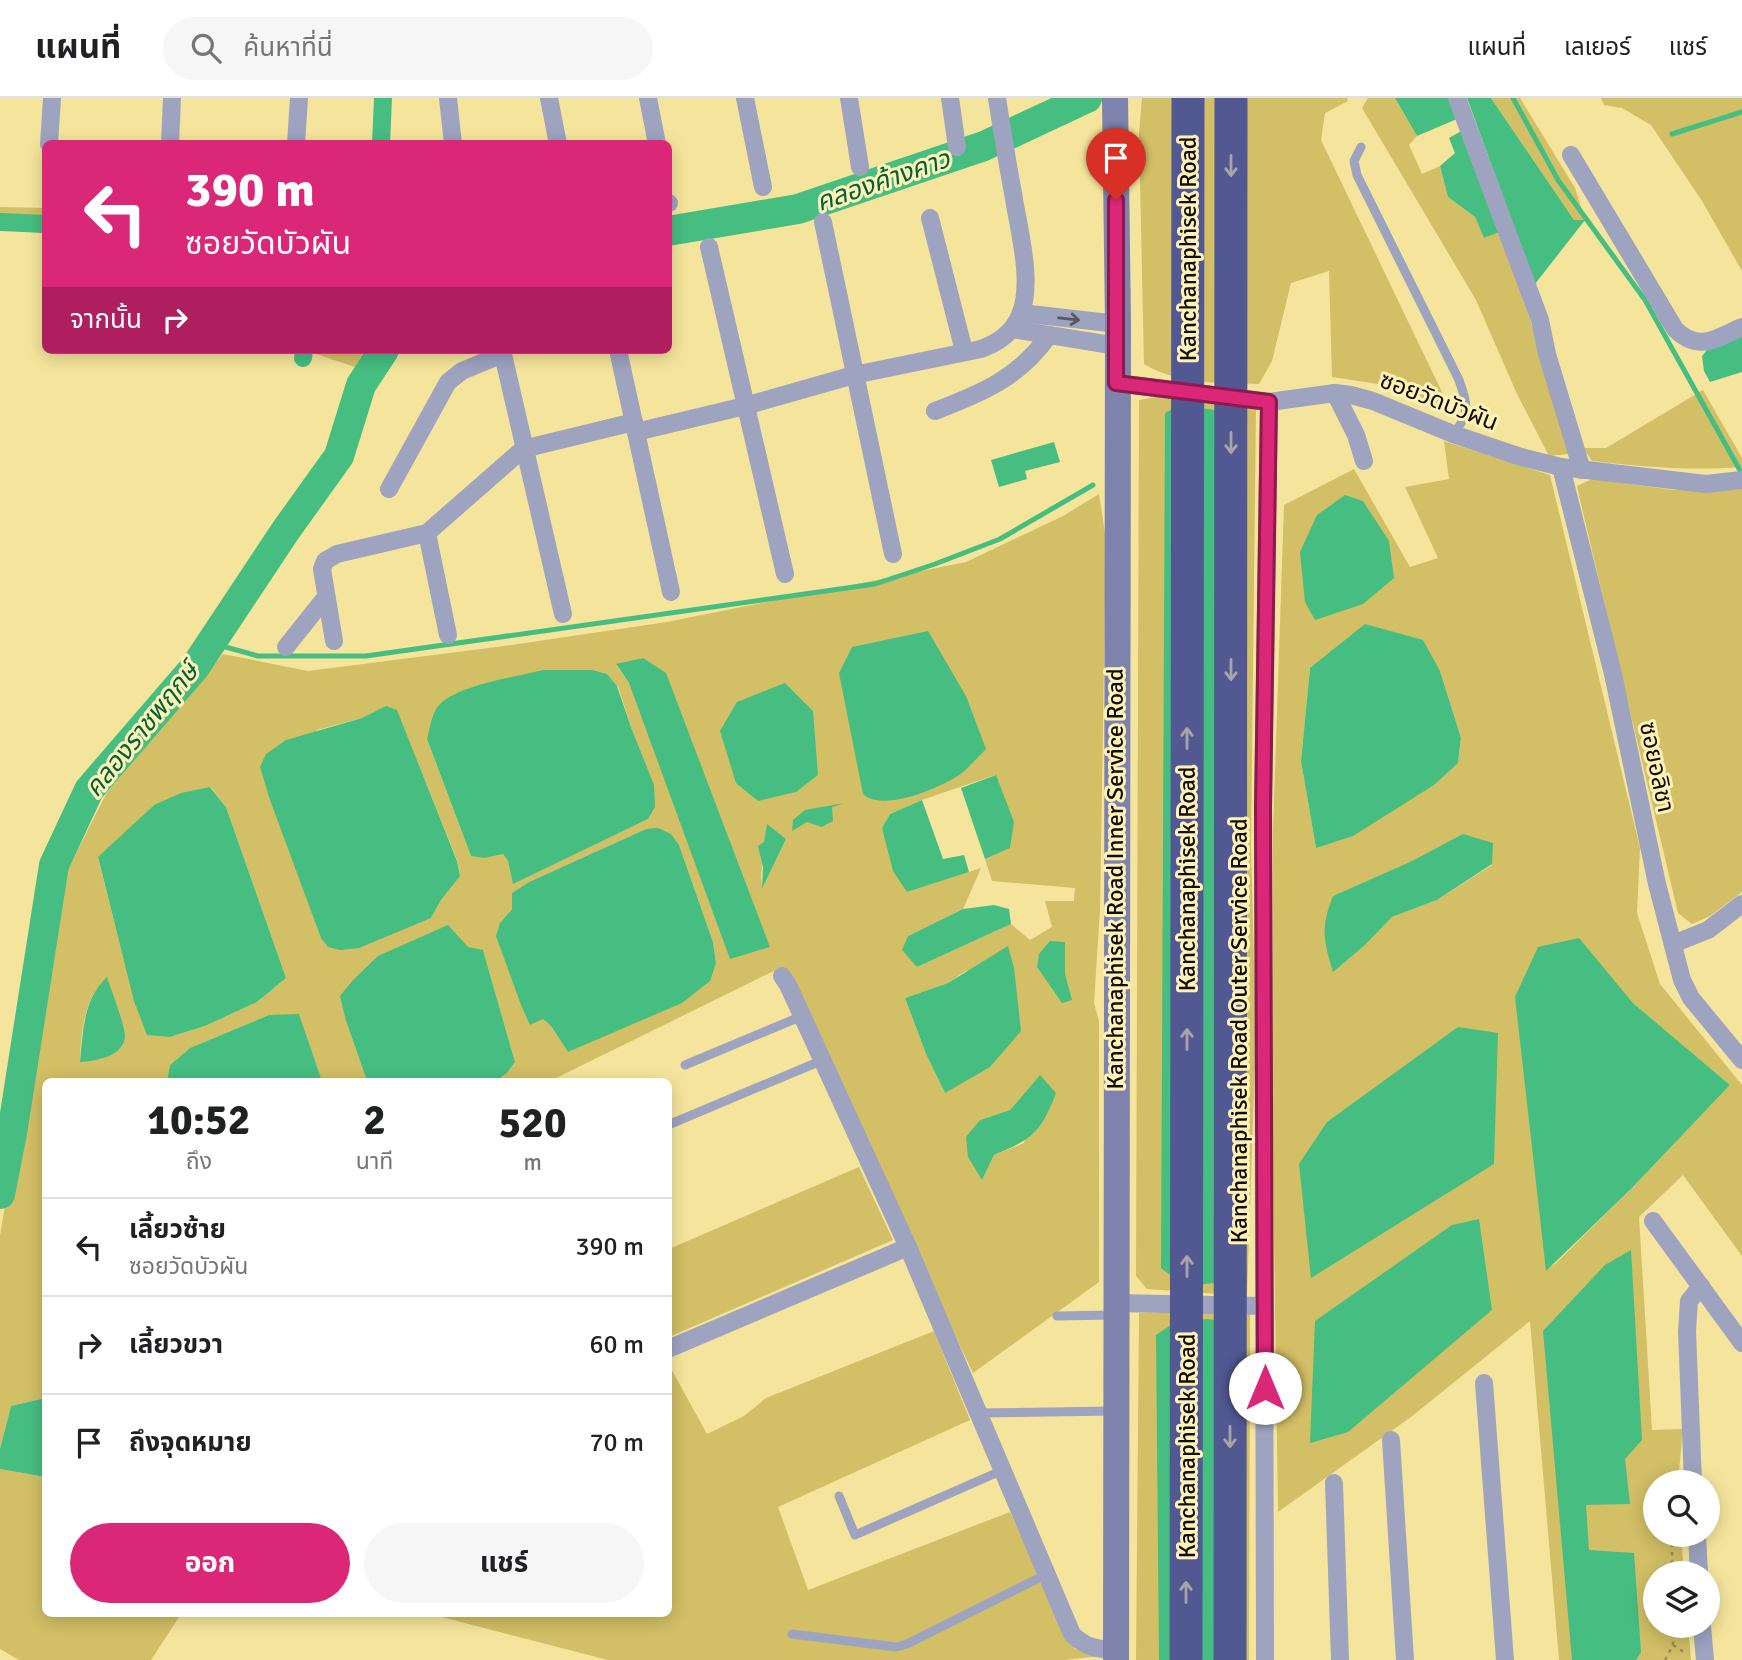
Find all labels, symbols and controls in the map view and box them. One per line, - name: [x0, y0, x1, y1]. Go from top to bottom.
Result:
- search box: [163, 17, 653, 80]
- text: แผนที่: [35, 27, 121, 68]
- icon: search: [187, 29, 225, 67]
- text: ค้นหาที่นี่: [243, 32, 333, 64]
- text: แผนที่: [1468, 32, 1526, 62]
- text: เลเยอร์: [1564, 32, 1631, 62]
- text: แชร์: [1669, 32, 1707, 62]
- pin: [1086, 128, 1146, 200]
- street label: Kanchanaphisek Road: [1173, 137, 1203, 361]
- icon: arrive: [1097, 139, 1135, 177]
- water label: คลองค้างคาว: [812, 143, 955, 219]
- one-way arrow: [1224, 154, 1238, 177]
- text: 390 m: [185, 160, 315, 220]
- icon: left: [70, 168, 161, 259]
- text: ซอยวัดบัวผัน: [185, 224, 351, 263]
- icon: right: [156, 301, 194, 339]
- text: จากนั้น: [70, 304, 142, 336]
- one-way arrow: [1058, 312, 1080, 325]
- street label: ซอยวัดบัวผัน: [1375, 365, 1503, 437]
- one-way arrow: [1224, 431, 1238, 454]
- water label: คลองราชพฤกษ์: [78, 653, 209, 803]
- one-way arrow: [1224, 658, 1238, 681]
- street label: Kanchanaphisek Road Inner Service Road: [1100, 668, 1130, 1090]
- street label: ซอยอลิชา: [1633, 719, 1681, 815]
- one-way arrow: [1180, 727, 1194, 750]
- street label: Kanchanaphisek Road: [1172, 767, 1202, 991]
- street label: Kanchanaphisek Road Outer Service Road: [1224, 818, 1254, 1244]
- one-way arrow: [1180, 1028, 1194, 1051]
- text: 10:52: [147, 1095, 250, 1146]
- text: 2: [363, 1095, 386, 1146]
- text: 520: [499, 1098, 567, 1149]
- text: ถึง: [186, 1147, 212, 1176]
- text: นาที: [356, 1147, 393, 1176]
- text: m: [523, 1148, 542, 1177]
- text: เลี้ยวซ้าย: [129, 1214, 226, 1246]
- icon: left: [70, 1228, 108, 1266]
- text: 390 m: [575, 1231, 644, 1263]
- text: ซอยวัดบัวผัน: [129, 1252, 248, 1281]
- one-way arrow: [1180, 1255, 1194, 1278]
- icon: right: [70, 1326, 108, 1364]
- text: เลี้ยวขวา: [129, 1329, 223, 1361]
- text: 60 m: [589, 1329, 644, 1361]
- street label: Kanchanaphisek Road: [1172, 1334, 1202, 1558]
- position arrow: [1228, 1351, 1302, 1425]
- icon: arrive: [70, 1424, 108, 1462]
- one-way arrow: [1223, 1425, 1237, 1448]
- text: ถึงจุดหมาย: [129, 1427, 252, 1459]
- text: 70 m: [589, 1427, 644, 1459]
- map controls: [1643, 1470, 1720, 1638]
- button: search: [1643, 1470, 1720, 1547]
- button: ออก: [70, 1523, 350, 1603]
- button: แชร์: [364, 1523, 644, 1603]
- button: layers: [1643, 1561, 1720, 1638]
- one-way arrow: [1179, 1581, 1193, 1604]

